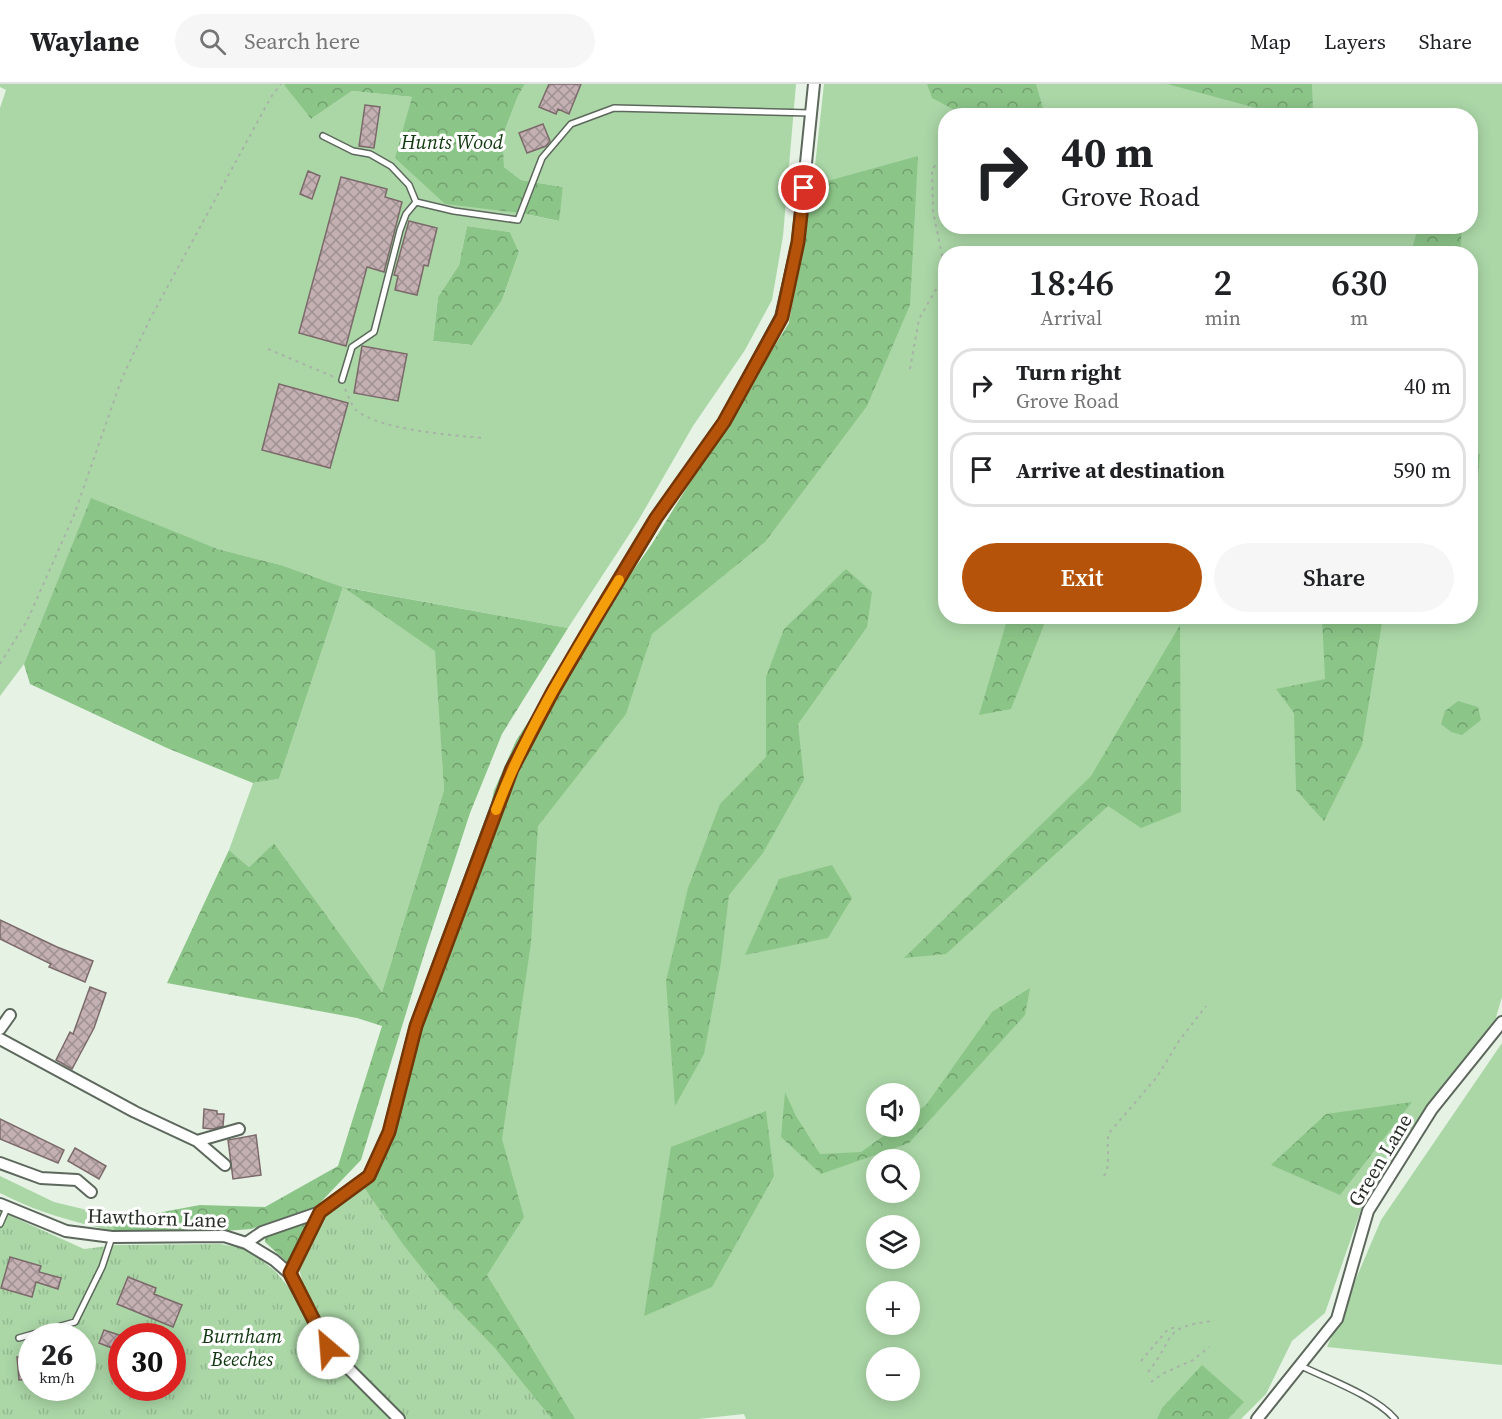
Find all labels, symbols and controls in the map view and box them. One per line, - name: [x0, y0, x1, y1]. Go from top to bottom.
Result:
- search box: [175, 14, 595, 68]
- text: Waylane: [30, 22, 139, 60]
- icon: search: [196, 25, 229, 58]
- text: Search here: [244, 26, 360, 56]
- text: Map: [1250, 27, 1291, 56]
- text: Layers: [1324, 27, 1386, 56]
- text: Share: [1419, 27, 1472, 56]
- text: 40 m: [1061, 123, 1154, 181]
- park label: Hunts Wood: [400, 128, 504, 156]
- icon: right: [962, 132, 1040, 210]
- pin: [778, 162, 829, 213]
- icon: arrive: [787, 171, 820, 204]
- text: Grove Road: [1061, 178, 1200, 215]
- text: 18:46: [1029, 258, 1114, 307]
- text: 2: [1213, 258, 1232, 307]
- text: 630: [1331, 258, 1387, 307]
- text: Arrival: [1040, 304, 1102, 332]
- text: min: [1205, 304, 1241, 332]
- text: m: [1350, 304, 1368, 332]
- text: Turn right: [1016, 357, 1121, 387]
- icon: right: [965, 369, 998, 402]
- text: 40 m: [1404, 371, 1451, 401]
- text: Grove Road: [1016, 387, 1119, 415]
- icon: arrive: [965, 453, 998, 486]
- text: Arrive at destination: [1016, 455, 1225, 485]
- text: 590 m: [1393, 455, 1451, 485]
- button: Exit: [962, 543, 1202, 612]
- button: Share: [1214, 543, 1454, 612]
- map controls: [866, 1083, 920, 1401]
- button: sound: [866, 1083, 920, 1137]
- street label: Green Lane: [1341, 1108, 1419, 1212]
- button: search: [866, 1149, 920, 1203]
- street label: Hawthorn Lane: [87, 1202, 227, 1234]
- button: layers: [866, 1215, 920, 1269]
- button: +: [866, 1281, 920, 1335]
- position arrow: [296, 1316, 360, 1380]
- park label: Burnham Beeches: [201, 1322, 283, 1373]
- speed limit sign: 30: [108, 1323, 186, 1401]
- text: 26: [41, 1334, 73, 1375]
- button: −: [866, 1347, 920, 1401]
- text: km/h: [39, 1367, 75, 1388]

